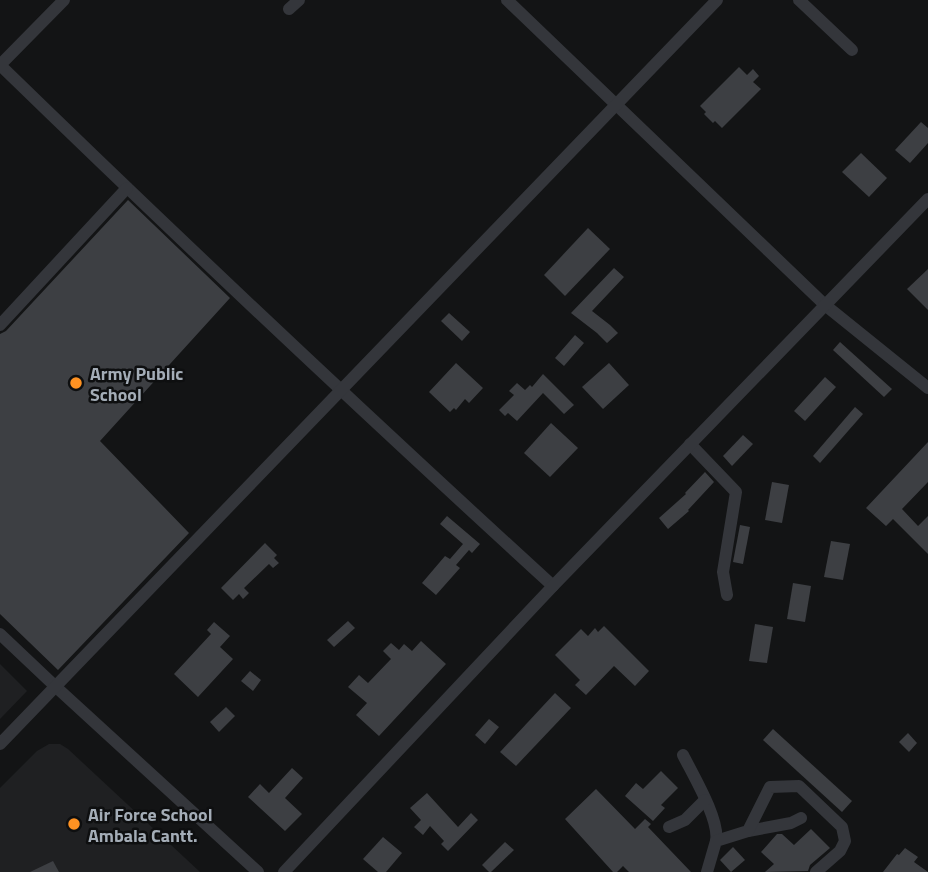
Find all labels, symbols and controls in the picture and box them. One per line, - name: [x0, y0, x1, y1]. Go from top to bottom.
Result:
- place label: Army Public School: [90, 360, 183, 408]
- marker: Army Public School: [68, 375, 84, 391]
- place label: Air Force School Ambala Cantt.: [88, 801, 213, 849]
- marker: Air Force School Ambala Cantt.: [66, 816, 82, 832]

